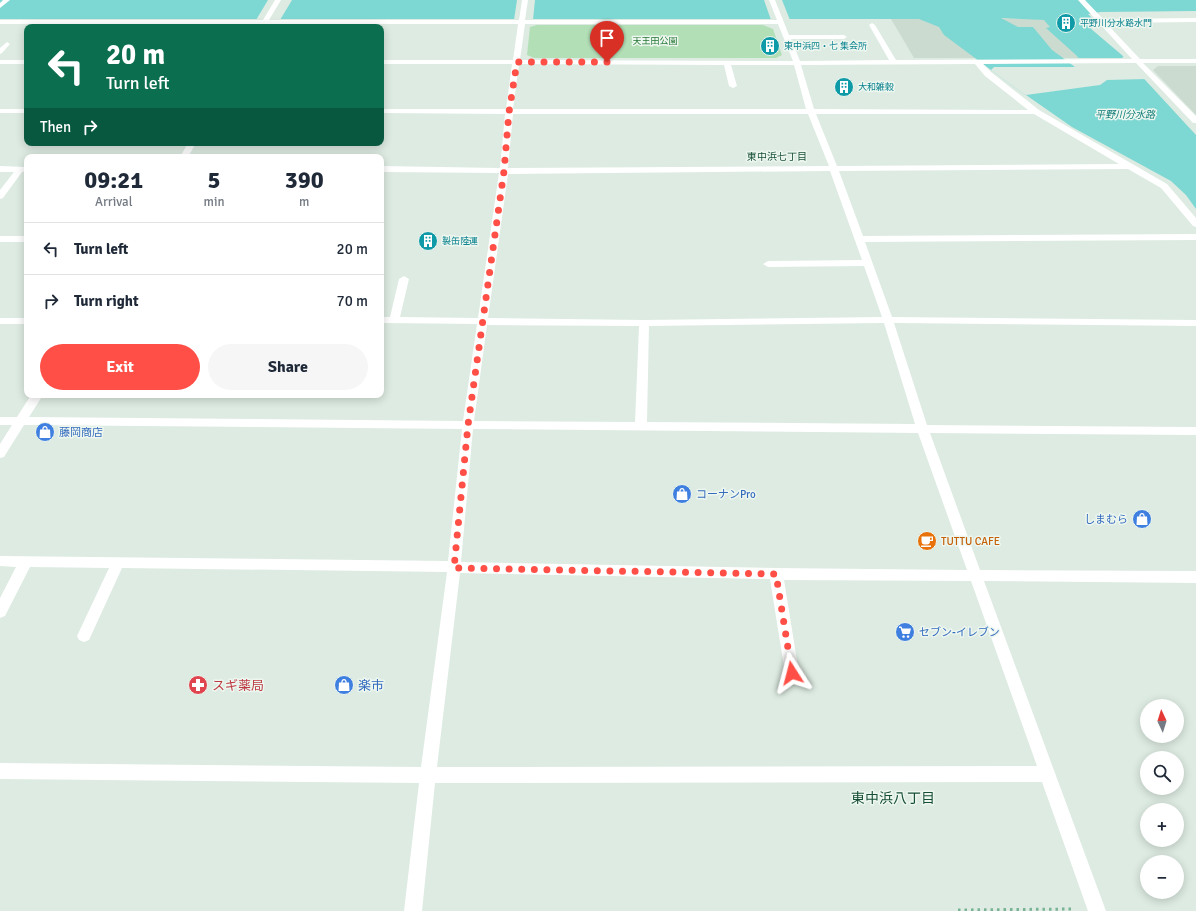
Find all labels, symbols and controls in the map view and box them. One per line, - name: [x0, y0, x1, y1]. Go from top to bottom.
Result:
- building icon: 平野川分水路水門: [1055, 12, 1077, 34]
- place label: 平野川分水路水門: [1080, 18, 1152, 29]
- pin: [590, 21, 624, 62]
- icon: arrive: [596, 27, 618, 49]
- building icon: 東中浜四・七 集会所: [759, 35, 781, 57]
- park label: 天王田公園: [632, 36, 678, 47]
- text: 20 m: [106, 38, 165, 72]
- icon: left: [40, 40, 92, 92]
- place label: 東中浜四・七 集会所: [784, 41, 867, 52]
- text: Turn left: [106, 72, 169, 94]
- building icon: 大和雑穀: [833, 76, 855, 98]
- place label: 大和雑穀: [858, 82, 894, 93]
- water label: 平野川分水路: [1095, 109, 1156, 121]
- icon: right: [79, 116, 101, 138]
- text: Then: [40, 118, 71, 136]
- district label: 東中浜七丁目: [747, 151, 807, 163]
- text: 09:21: [84, 165, 143, 195]
- text: 5: [208, 165, 220, 195]
- text: 390: [285, 165, 324, 195]
- text: Arrival: [95, 194, 132, 210]
- text: min: [204, 194, 225, 210]
- text: m: [299, 194, 309, 210]
- building icon: 製缶陸運: [417, 230, 439, 252]
- place label: 製缶陸運: [442, 236, 478, 247]
- icon: left: [40, 238, 62, 260]
- text: Turn left: [74, 240, 128, 258]
- text: 20 m: [337, 240, 368, 258]
- icon: right: [40, 290, 62, 312]
- text: Turn right: [74, 292, 139, 310]
- text: 70 m: [337, 292, 368, 310]
- button: Exit: [40, 344, 200, 390]
- button: Share: [208, 344, 368, 390]
- shop icon: 藤岡商店: [34, 421, 56, 443]
- place label: 藤岡商店: [59, 426, 103, 439]
- shop icon: コーナンPro: [671, 483, 693, 505]
- place label: コーナンPro: [696, 488, 756, 501]
- shop icon: しまむら: [1131, 508, 1153, 530]
- place label: しまむら: [1084, 513, 1128, 526]
- cafe icon: TUTTU CAFE: [916, 530, 938, 552]
- place label: TUTTU CAFE: [941, 535, 1000, 548]
- supermarket icon: セブン-イレブン: [894, 621, 916, 643]
- place label: セブン-イレブン: [919, 626, 1000, 639]
- position arrow: [771, 652, 813, 694]
- pharmacy icon: スギ薬局: [187, 674, 209, 696]
- shop icon: 楽市: [333, 674, 355, 696]
- place label: スギ薬局: [212, 678, 264, 694]
- place label: 楽市: [358, 678, 384, 694]
- north arrow: [1140, 699, 1184, 743]
- map controls: [1140, 699, 1184, 899]
- button: search: [1140, 751, 1184, 795]
- district label: 東中浜八丁目: [851, 790, 935, 807]
- button: +: [1140, 803, 1184, 847]
- button: −: [1140, 855, 1184, 899]

